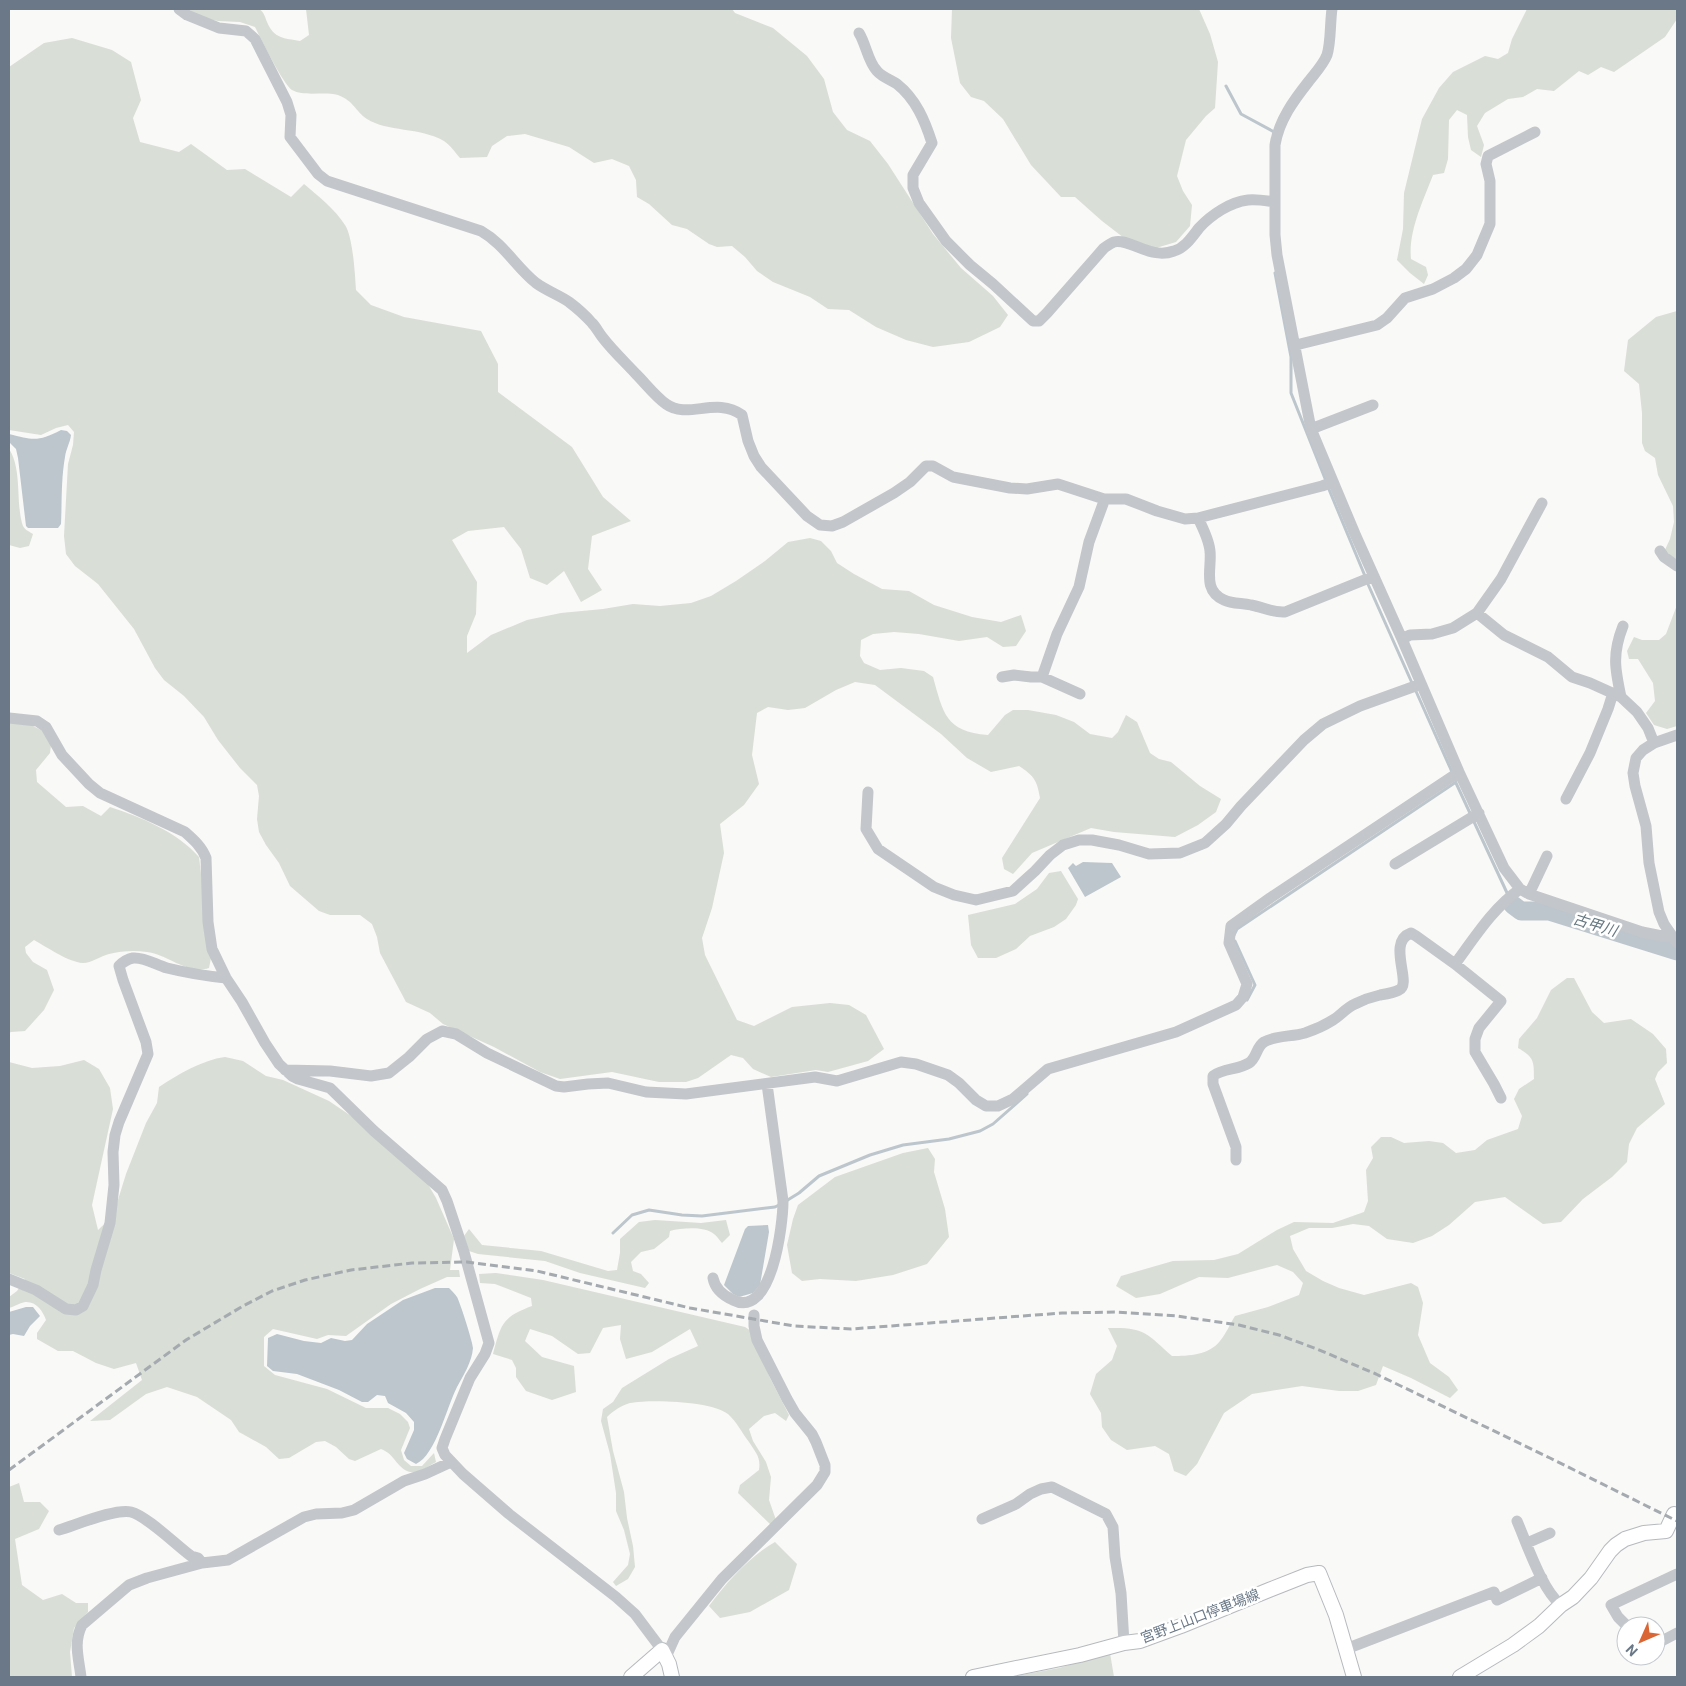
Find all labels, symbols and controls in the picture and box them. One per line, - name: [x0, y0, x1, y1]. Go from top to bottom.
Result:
- water label: 古甲川: [1571, 910, 1621, 941]
- street label: 宮野上山口停車場線: [1138, 1586, 1262, 1646]
- north arrow: [1616, 1616, 1666, 1666]
- text: N: [1623, 1641, 1641, 1659]

